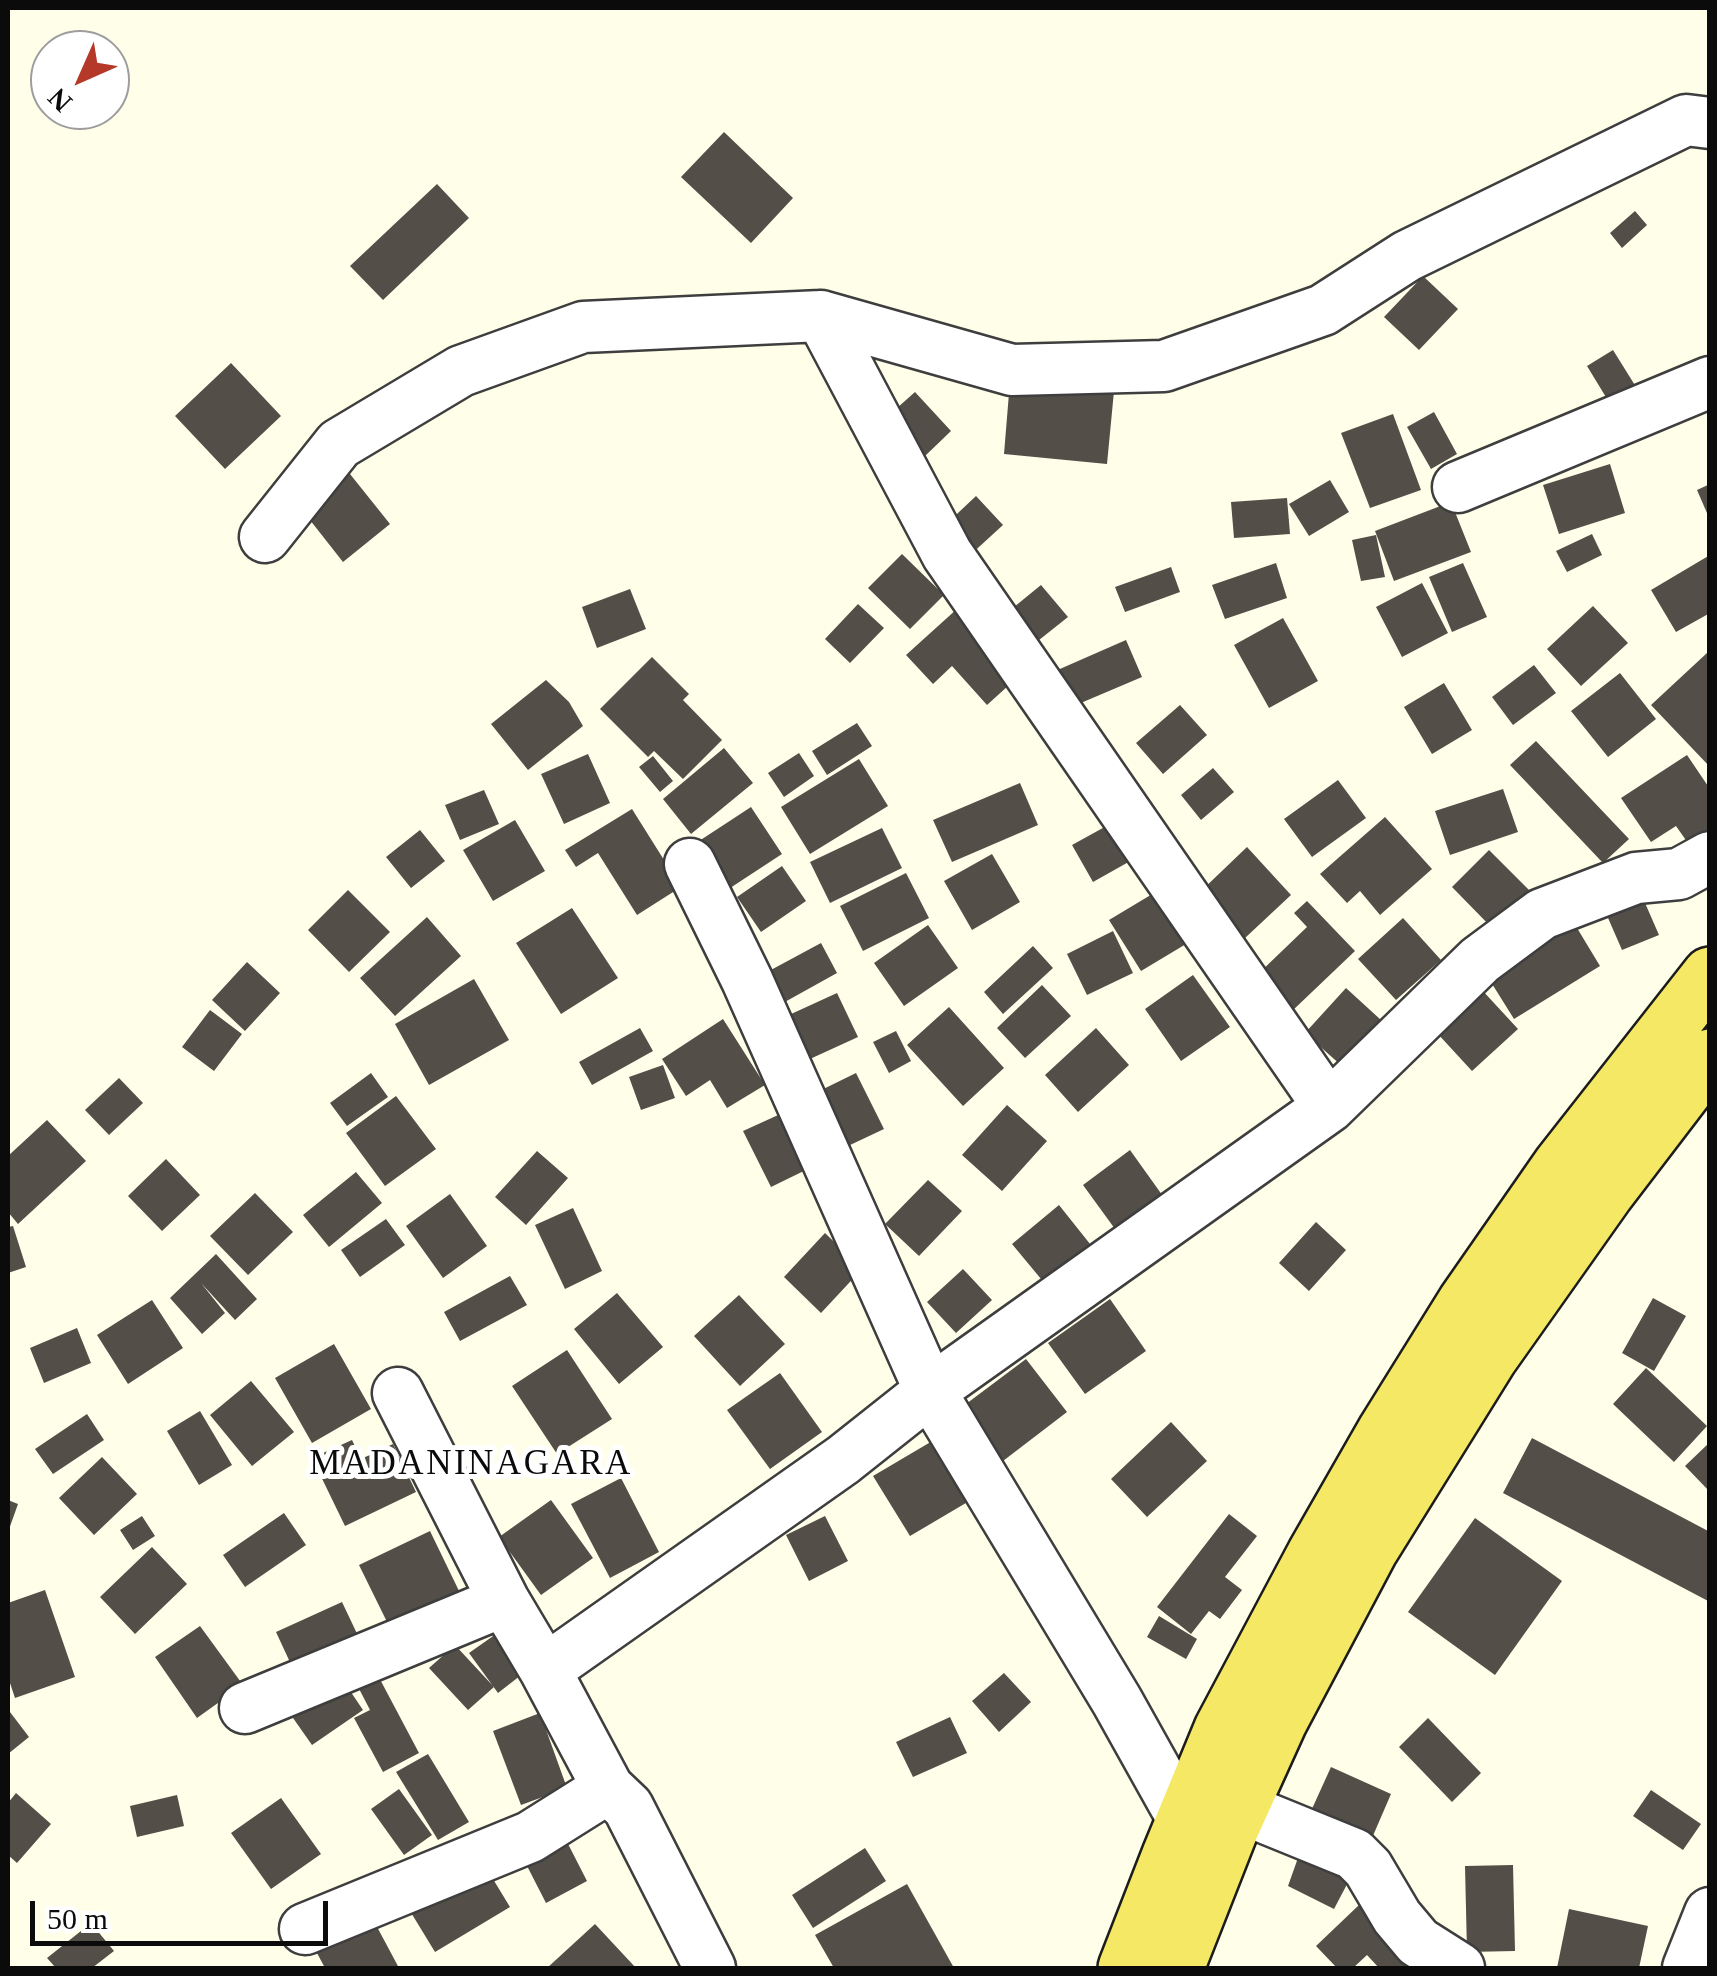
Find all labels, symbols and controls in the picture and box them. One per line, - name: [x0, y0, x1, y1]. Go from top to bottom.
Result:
- north arrow: [30, 30, 130, 130]
- text: N: [42, 82, 78, 118]
- district label: MADANINAGARA: [309, 1444, 633, 1486]
- scale bar: [35, 1881, 332, 1943]
- text: 50 m: [47, 1902, 108, 1935]

